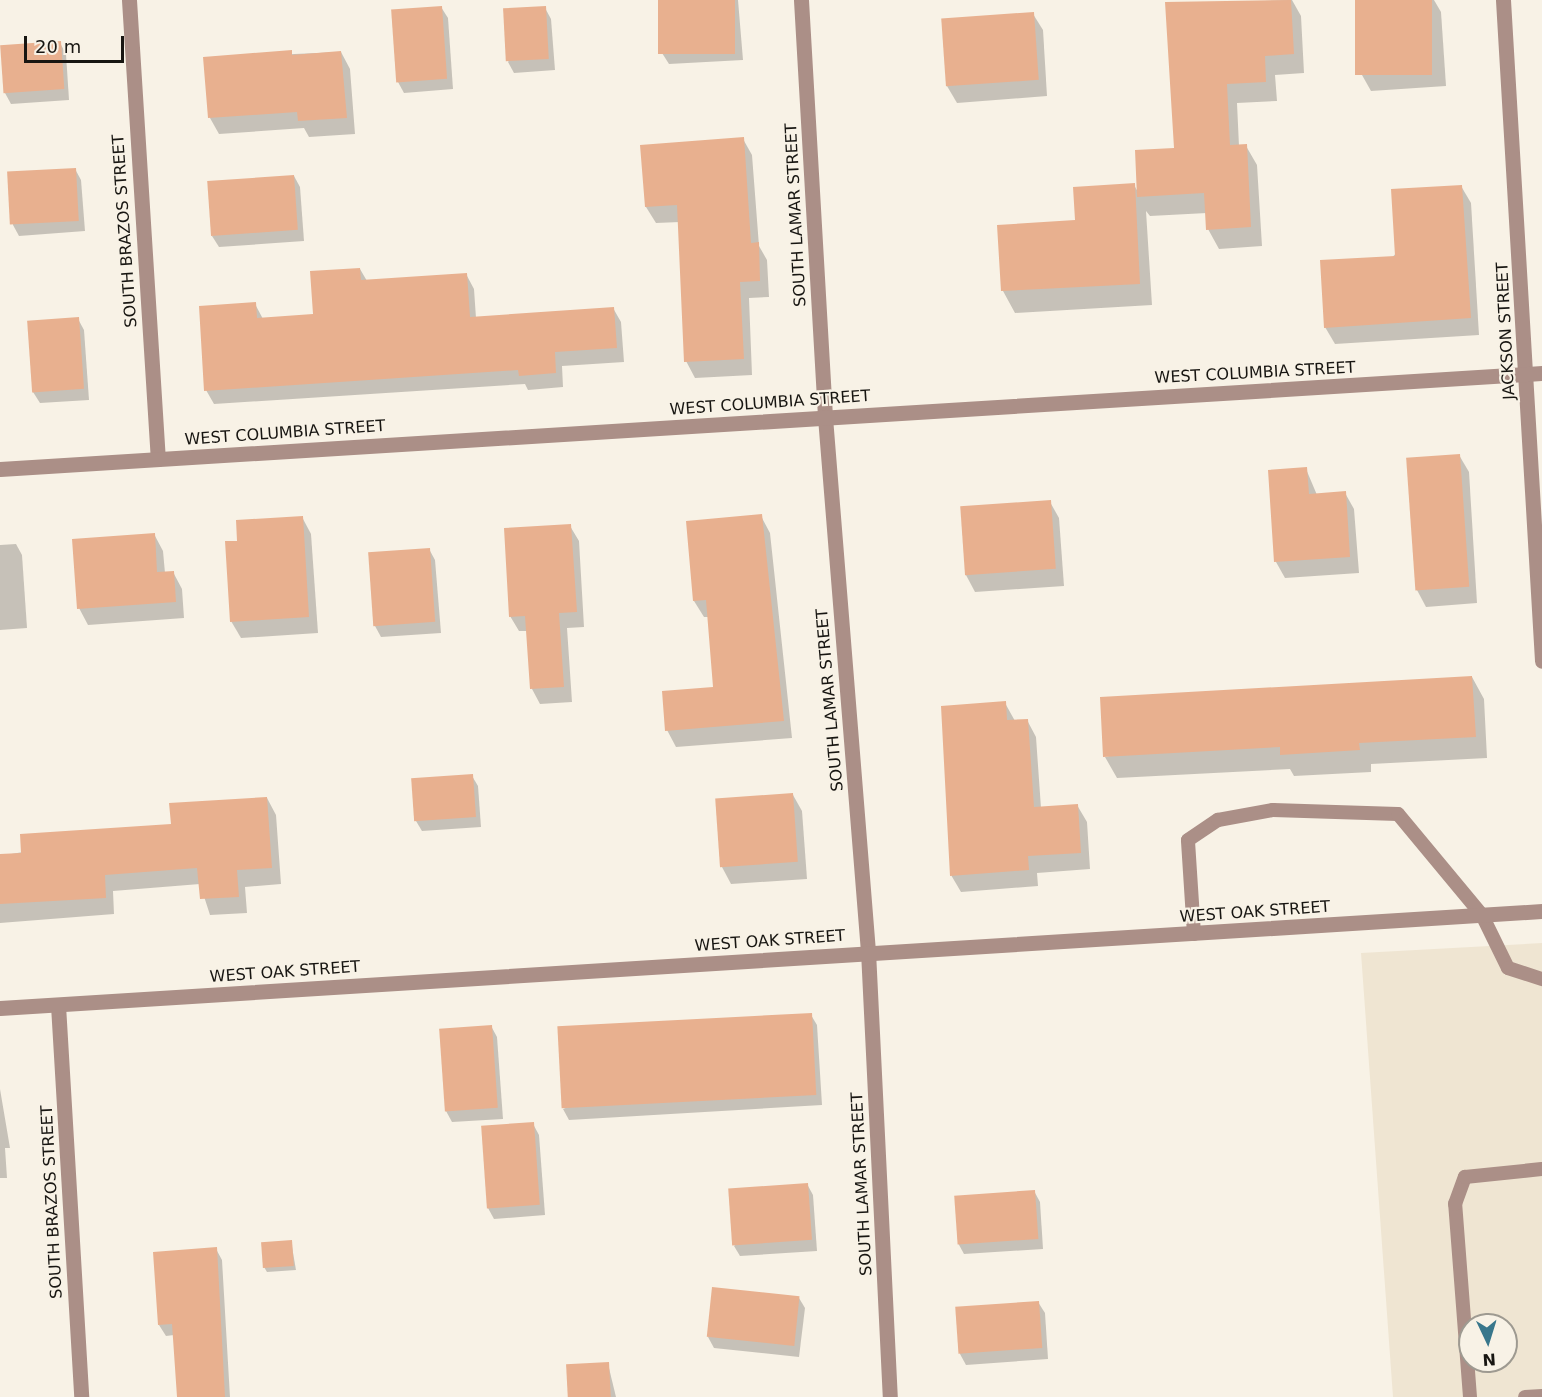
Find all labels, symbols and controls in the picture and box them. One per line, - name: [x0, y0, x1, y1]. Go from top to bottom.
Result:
- scale bar: [27, 24, 128, 62]
- text: 20 m: [35, 36, 81, 57]
- street label: SOUTH LAMAR STREET: [782, 123, 810, 307]
- street label: SOUTH BRAZOS STREET: [109, 134, 141, 328]
- street label: JACKSON STREET: [1493, 262, 1519, 400]
- street label: WEST COLUMBIA STREET: [1154, 358, 1356, 388]
- street label: WEST COLUMBIA STREET: [669, 386, 871, 420]
- street label: WEST COLUMBIA STREET: [184, 416, 386, 450]
- street label: SOUTH LAMAR STREET: [812, 608, 848, 792]
- street label: WEST OAK STREET: [1179, 897, 1331, 927]
- street label: WEST OAK STREET: [694, 926, 846, 956]
- street label: WEST OAK STREET: [209, 957, 361, 987]
- street label: SOUTH LAMAR STREET: [848, 1092, 876, 1276]
- street label: SOUTH BRAZOS STREET: [37, 1105, 67, 1299]
- north arrow: [1458, 1313, 1518, 1373]
- text: N: [1482, 1350, 1497, 1369]

